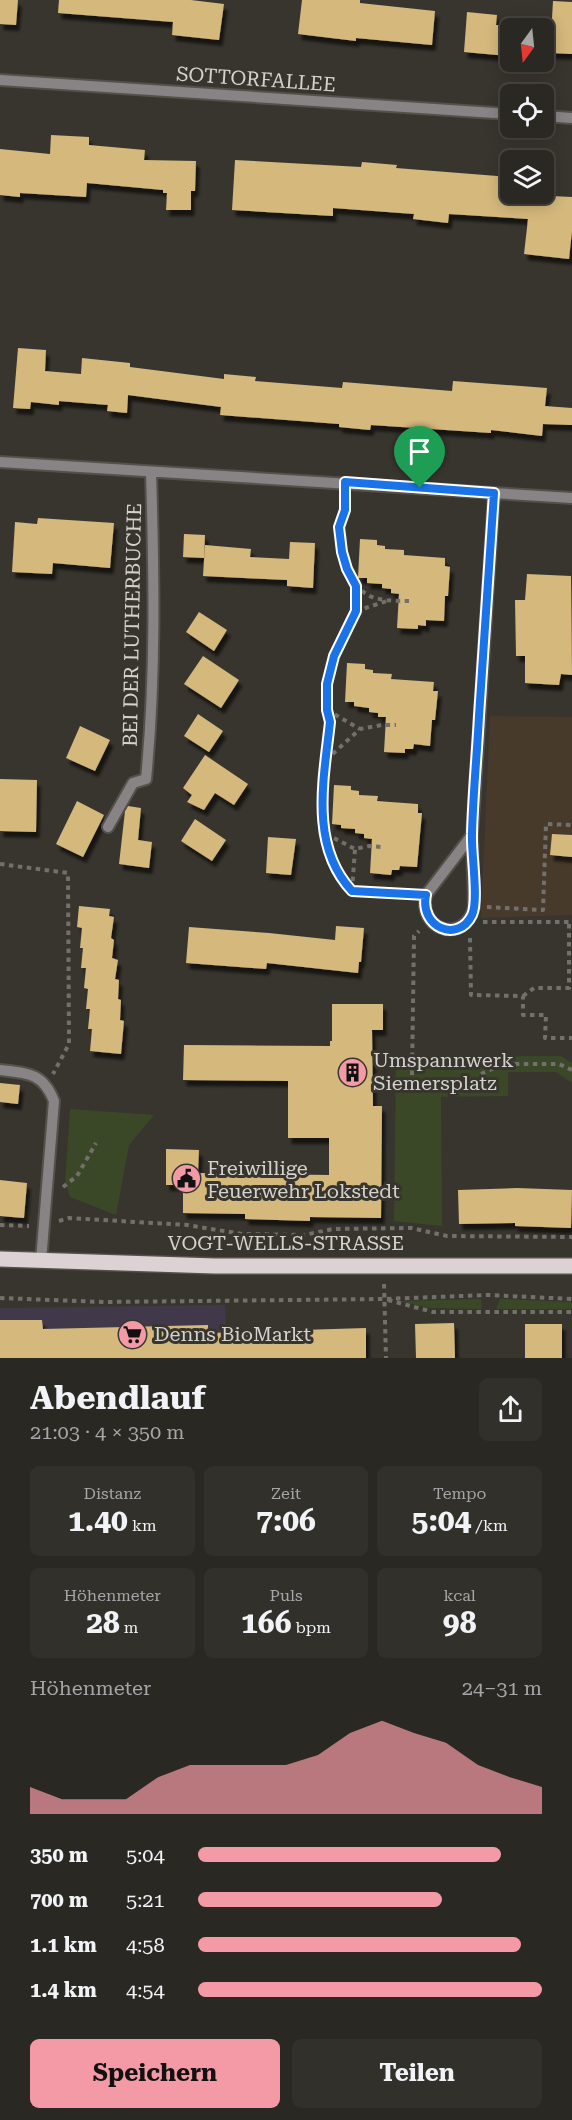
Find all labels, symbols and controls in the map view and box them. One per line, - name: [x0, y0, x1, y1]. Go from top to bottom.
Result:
- north arrow: [500, 18, 554, 72]
- map controls: [500, 18, 554, 204]
- street label: SOTTORFALLEE: [175, 61, 337, 97]
- button: locate: [500, 84, 554, 138]
- button: layers: [500, 150, 554, 204]
- pin: [394, 426, 445, 488]
- icon: arrive: [403, 435, 436, 468]
- street label: BEI DER LUTHERBUCHE: [118, 503, 146, 747]
- place label: Umspannwerk Siemersplatz: [373, 1048, 514, 1095]
- building icon: Umspannwerk Siemersplatz: [336, 1056, 368, 1088]
- place label: Freiwillige Feuerwehr Lokstedt: [207, 1156, 400, 1203]
- public building icon: Freiwillige Feuerwehr Lokstedt: [170, 1163, 202, 1195]
- street label: VOGT-WELLS-STRASSE: [168, 1231, 404, 1255]
- supermarket icon: Denns BioMarkt: [117, 1318, 149, 1350]
- place label: Denns BioMarkt: [154, 1322, 312, 1346]
- text: Abendlauf: [30, 1378, 205, 1417]
- button: share: [479, 1378, 542, 1441]
- text: 21:03 · 4 × 350 m: [30, 1420, 185, 1444]
- text: Distanz: [84, 1484, 141, 1503]
- text: Zeit: [271, 1484, 301, 1503]
- text: Tempo: [433, 1484, 486, 1503]
- text: 1.40: [68, 1503, 128, 1538]
- text: 7:06: [256, 1503, 316, 1538]
- text: 5:04: [412, 1503, 471, 1538]
- text: km: [128, 1516, 157, 1535]
- text: /km: [471, 1516, 508, 1535]
- text: Höhenmeter: [64, 1586, 161, 1605]
- text: Puls: [269, 1586, 303, 1605]
- text: kcal: [444, 1586, 476, 1605]
- text: 28: [86, 1605, 120, 1640]
- text: 166: [241, 1605, 291, 1640]
- text: 98: [443, 1605, 476, 1640]
- text: m: [120, 1618, 138, 1637]
- text: bpm: [291, 1618, 331, 1637]
- text: Höhenmeter: [30, 1676, 151, 1700]
- text: 24–31 m: [462, 1676, 542, 1700]
- text: 350 m: [30, 1843, 88, 1867]
- text: 5:04: [126, 1843, 165, 1867]
- text: 700 m: [30, 1888, 88, 1912]
- text: 5:21: [126, 1888, 165, 1912]
- text: 1.1 km: [30, 1933, 97, 1957]
- text: 4:58: [126, 1933, 165, 1957]
- text: 1.4 km: [30, 1978, 97, 2002]
- text: 4:54: [126, 1978, 165, 2002]
- button: Speichern: [30, 2039, 280, 2108]
- button: Teilen: [292, 2039, 542, 2108]

